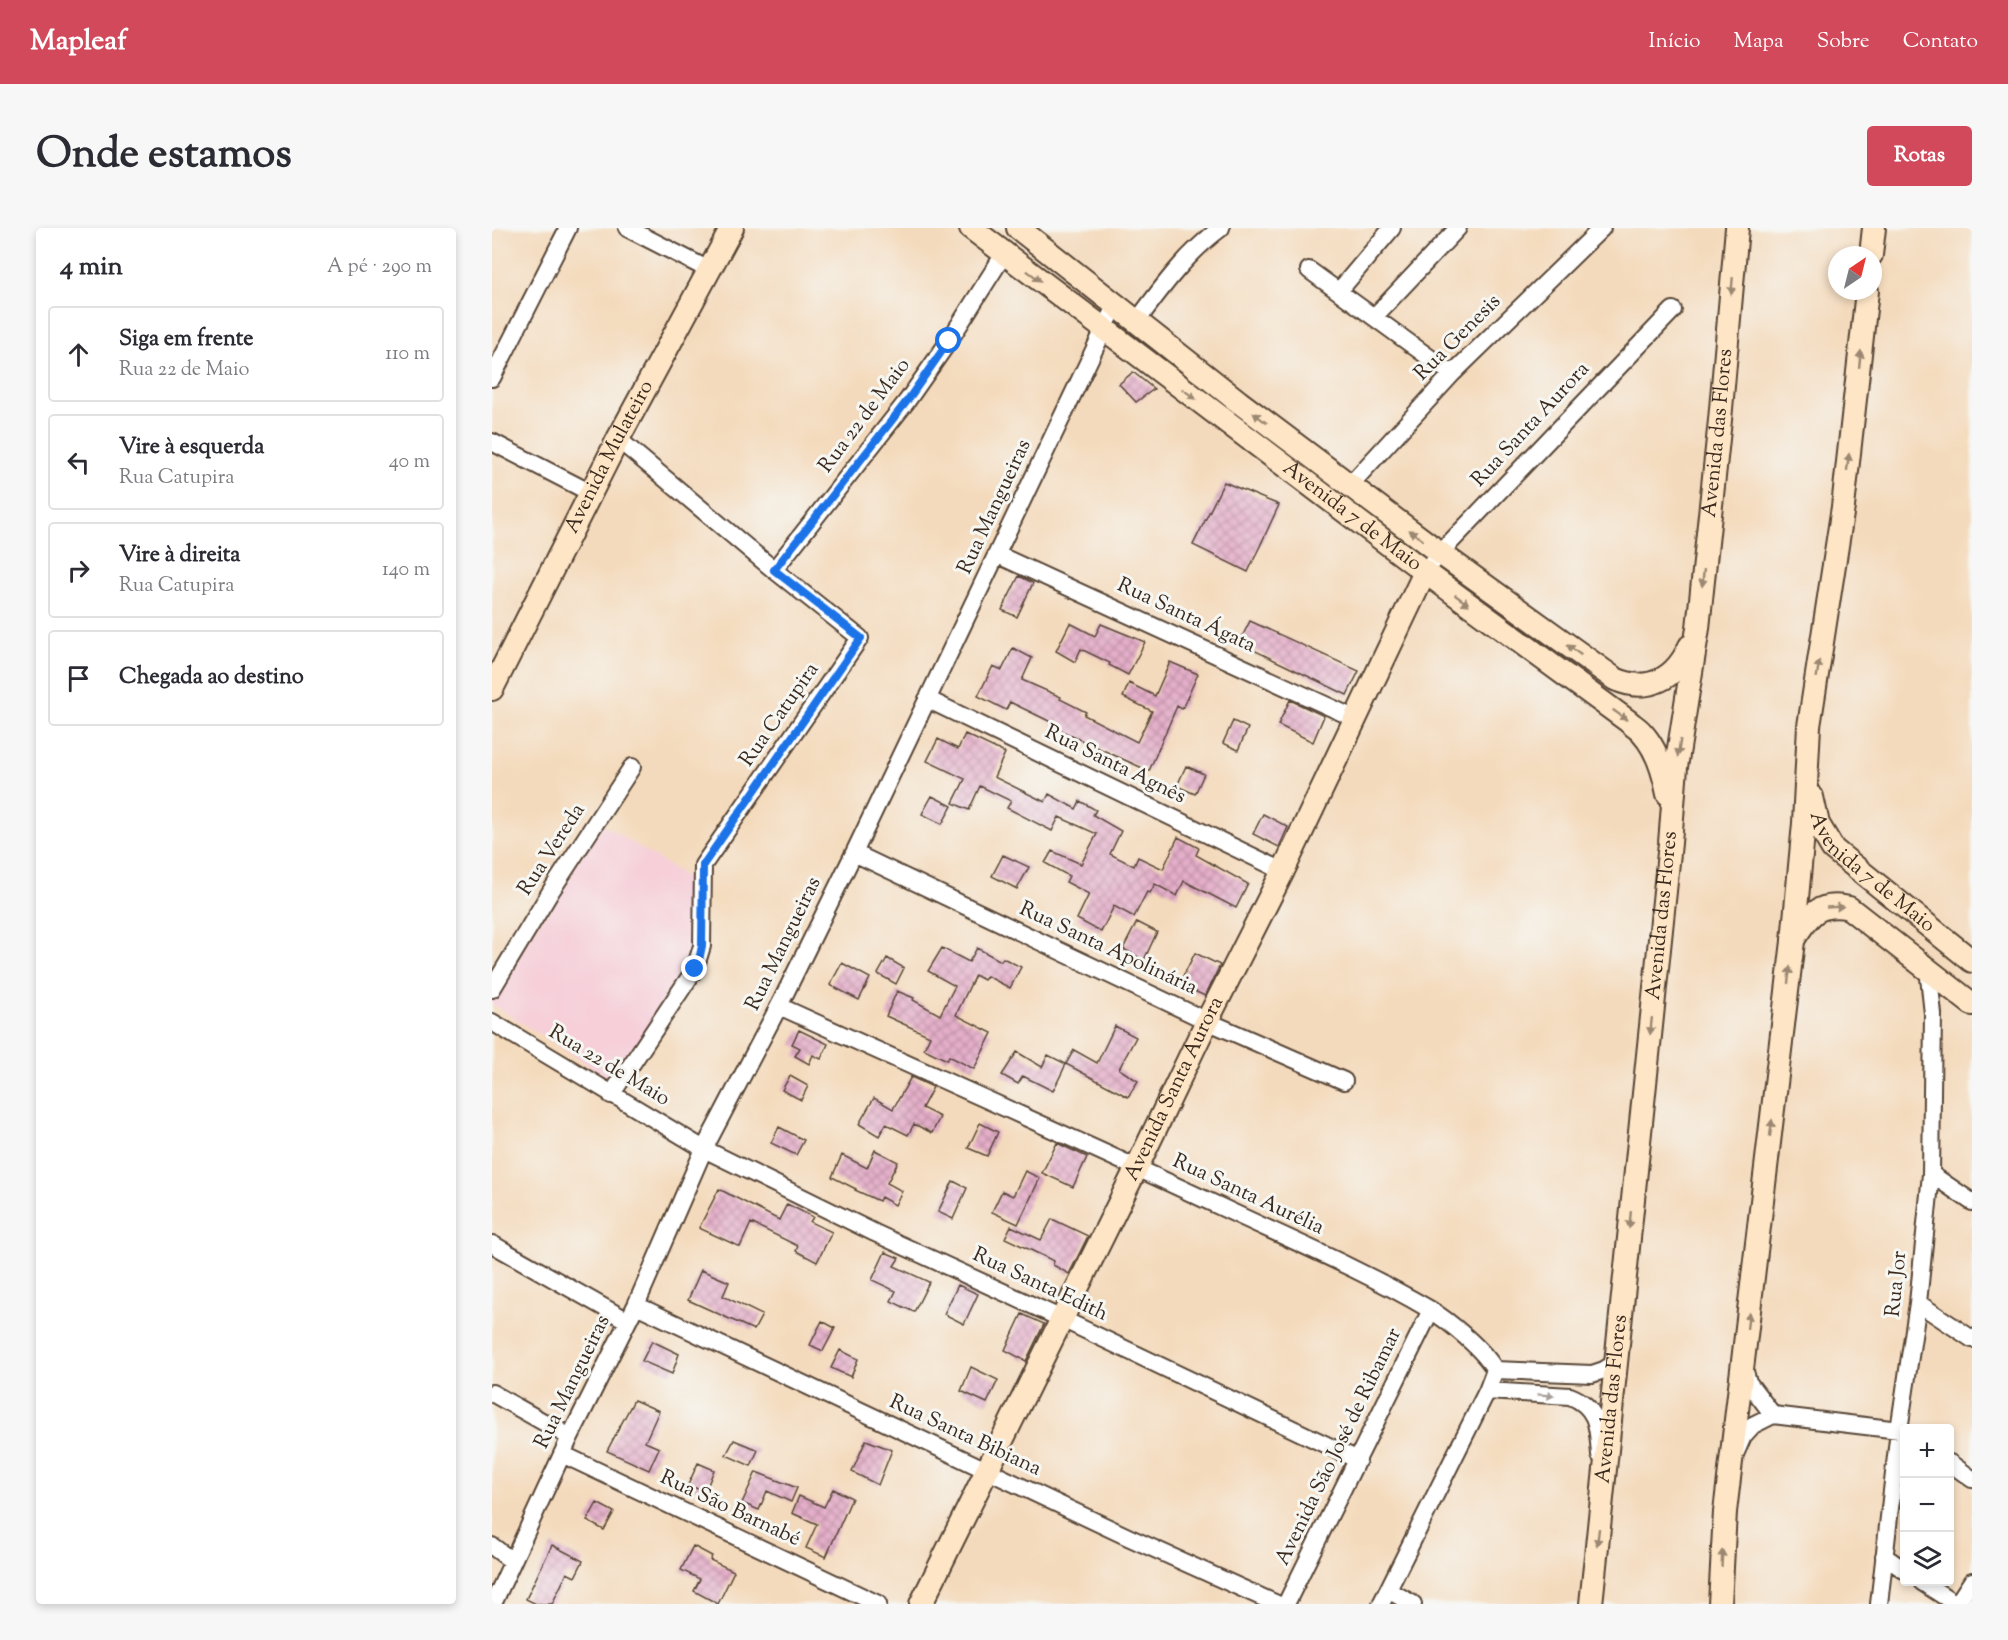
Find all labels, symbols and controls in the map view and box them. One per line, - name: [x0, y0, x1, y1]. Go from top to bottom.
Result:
- text: Mapleaf: [30, 22, 127, 62]
- text: Início: [1649, 27, 1701, 57]
- text: Mapa: [1734, 27, 1784, 57]
- text: Sobre: [1817, 27, 1870, 57]
- text: Contato: [1903, 27, 1978, 57]
- text: Onde estamos: [36, 126, 292, 186]
- button: Rotas: [1867, 126, 1972, 186]
- north arrow: [1828, 246, 1882, 300]
- text: 4 min: [60, 249, 123, 286]
- text: A pé · 290 m: [327, 253, 432, 282]
- one-way arrow: [1026, 270, 1042, 283]
- one-way arrow: [1727, 277, 1737, 296]
- street label: Rua Genesis: [1408, 288, 1508, 388]
- text: Siga em frente: [119, 324, 254, 356]
- route start: [935, 327, 961, 353]
- icon: ahead: [62, 338, 95, 371]
- text: 110 m: [385, 340, 430, 369]
- street label: Avenida das Flores: [1695, 347, 1741, 519]
- one-way arrow: [1855, 349, 1865, 368]
- street label: Rua 22 de Maio: [812, 352, 918, 480]
- street label: Rua Santa Aurora: [1465, 355, 1597, 494]
- text: Rua 22 de Maio: [119, 356, 250, 385]
- street label: Avenida Mulateiro: [558, 375, 662, 539]
- one-way arrow: [1181, 388, 1197, 400]
- one-way arrow: [1253, 412, 1269, 424]
- text: Vire à esquerda: [119, 432, 264, 464]
- street label: Rua Mangueiras: [951, 435, 1039, 579]
- icon: left: [62, 446, 95, 479]
- text: 40 m: [389, 448, 430, 477]
- one-way arrow: [1843, 452, 1853, 471]
- street label: Avenida 7 de Maio: [1276, 454, 1428, 579]
- text: Rua Catupira: [119, 464, 234, 493]
- one-way arrow: [1409, 530, 1424, 542]
- text: Vire à direita: [119, 540, 241, 572]
- icon: right: [62, 554, 95, 587]
- text: 140 m: [382, 556, 430, 585]
- one-way arrow: [1698, 568, 1708, 587]
- street label: Rua Santa Ágata: [1112, 571, 1260, 661]
- text: Rua Catupira: [119, 572, 234, 601]
- one-way arrow: [1454, 594, 1470, 606]
- one-way arrow: [1567, 644, 1583, 656]
- street label: Rua Catupira: [733, 657, 827, 773]
- one-way arrow: [1814, 659, 1823, 678]
- icon: arrive: [62, 662, 95, 695]
- text: Chegada ao destino: [119, 662, 304, 694]
- one-way arrow: [1611, 709, 1627, 721]
- street label: Rua Santa Agnês: [1039, 718, 1191, 812]
- one-way arrow: [1674, 739, 1683, 758]
- street label: Rua Vereda: [511, 798, 593, 902]
- street label: Avenida 7 de Maio: [1801, 809, 1941, 940]
- street label: Avenida das Flores: [1639, 830, 1686, 1002]
- street label: Rua Mangueiras: [739, 872, 829, 1016]
- street label: Rua Santa Apolinária: [1014, 895, 1202, 1004]
- one-way arrow: [1825, 903, 1844, 912]
- route end: [681, 955, 707, 981]
- one-way arrow: [1784, 965, 1793, 984]
- street label: Avenida Santa Aurora: [1117, 991, 1232, 1186]
- one-way arrow: [1646, 1016, 1656, 1035]
- street label: Rua 22 de Maio: [543, 1018, 675, 1114]
- one-way arrow: [1766, 1118, 1775, 1137]
- street label: Rua Santa Aurélia: [1167, 1147, 1329, 1243]
- one-way arrow: [1625, 1210, 1635, 1229]
- street label: Rua Santa Edith: [967, 1240, 1113, 1330]
- street label: Rua Jor: [1879, 1249, 1915, 1318]
- street label: Rua Mangueiras: [528, 1310, 618, 1454]
- one-way arrow: [1743, 1312, 1753, 1331]
- street label: Avenida das Flores: [1589, 1313, 1636, 1485]
- street label: Avenida São José de Ribamar: [1268, 1323, 1410, 1571]
- street label: Rua Santa Bibiana: [884, 1388, 1046, 1485]
- one-way arrow: [1536, 1390, 1555, 1399]
- map controls: [1900, 1424, 1954, 1586]
- button: +: [1900, 1424, 1954, 1478]
- street label: Rua São Barnabé: [655, 1463, 805, 1555]
- button: −: [1900, 1478, 1954, 1532]
- one-way arrow: [1594, 1527, 1603, 1546]
- button: layers: [1900, 1532, 1954, 1586]
- one-way arrow: [1718, 1549, 1727, 1568]

